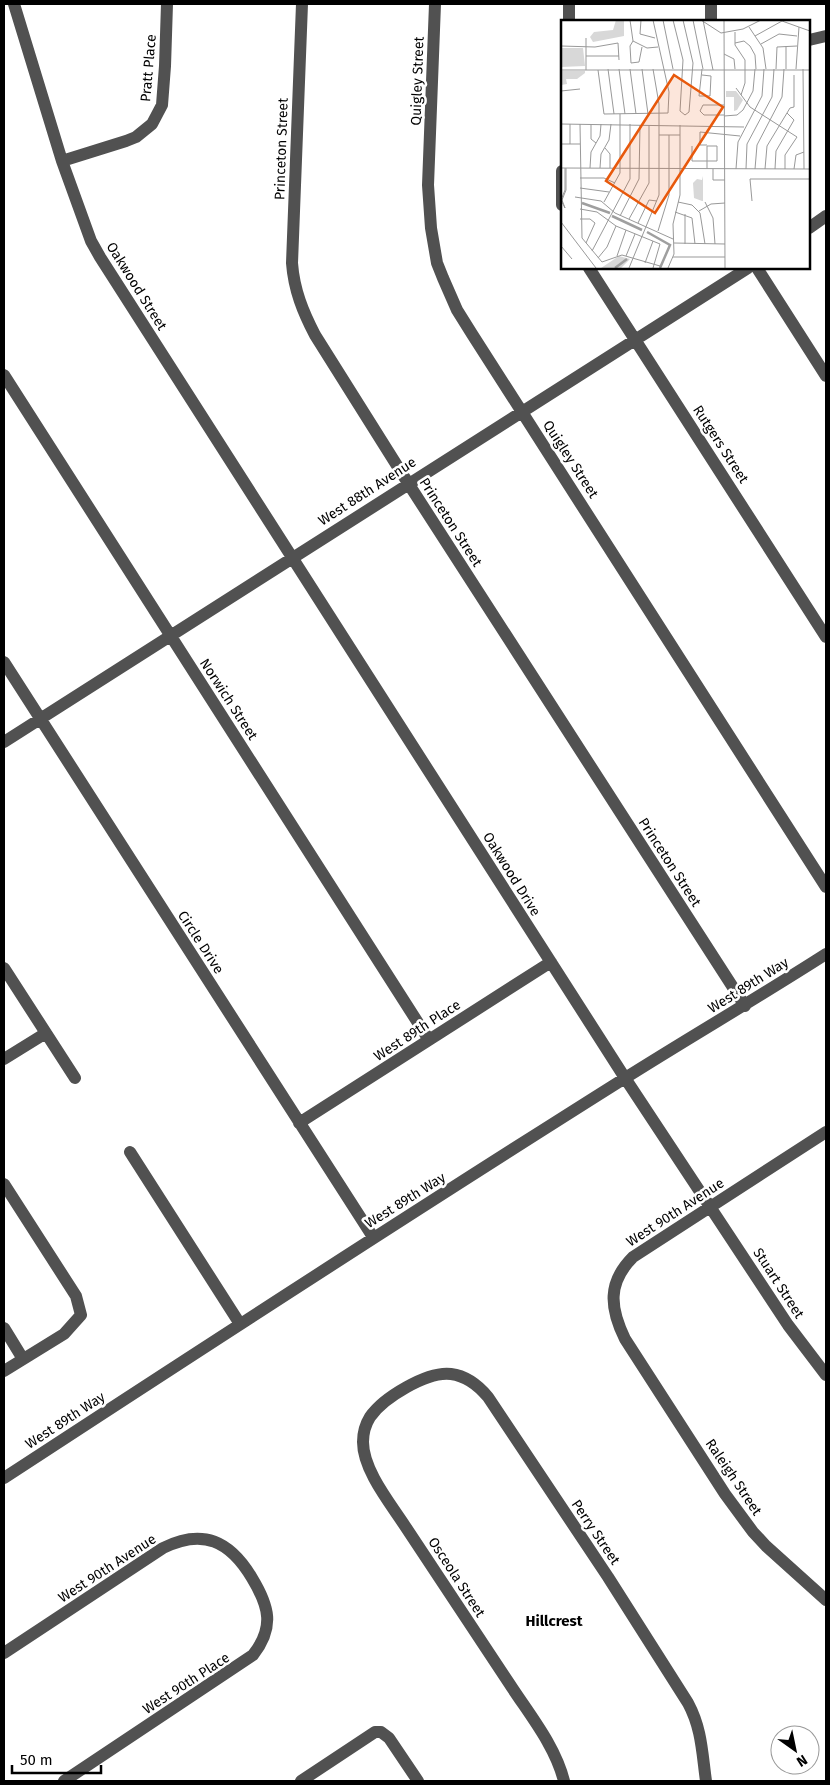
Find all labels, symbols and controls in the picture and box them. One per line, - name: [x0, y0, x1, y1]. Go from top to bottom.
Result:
- inset map: [561, 20, 810, 269]
- street label: Pratt Place: [137, 33, 160, 103]
- street label: Quigley Street: [407, 35, 428, 126]
- street label: Princeton Street: [271, 97, 292, 200]
- street label: Oakwood Street: [103, 239, 171, 334]
- street label: Rutgers Street: [689, 402, 753, 487]
- street label: Quigley Street: [539, 417, 603, 502]
- street label: West 88th Avenue: [315, 453, 419, 529]
- street label: Princeton Street: [416, 475, 486, 571]
- street label: Norwich Street: [196, 655, 262, 744]
- street label: Princeton Street: [635, 815, 705, 911]
- street label: Oakwood Drive: [479, 829, 544, 919]
- street label: Circle Drive: [174, 908, 227, 977]
- street label: West 89th Way: [705, 954, 792, 1017]
- street label: West 89th Place: [371, 996, 464, 1065]
- street label: West 89th Way: [362, 1169, 449, 1232]
- street label: West 90th Avenue: [623, 1175, 727, 1250]
- street label: Stuart Street: [750, 1245, 808, 1322]
- street label: West 89th Way: [22, 1388, 108, 1452]
- street label: Raleigh Street: [702, 1436, 766, 1520]
- street label: Perry Street: [568, 1497, 624, 1569]
- street label: West 90th Avenue: [55, 1531, 159, 1606]
- street label: Osceola Street: [424, 1534, 489, 1621]
- district label: Hillcrest: [525, 1612, 583, 1630]
- street label: West 90th Place: [140, 1649, 233, 1718]
- north arrow: [770, 1725, 820, 1775]
- scale bar: [12, 1742, 101, 1774]
- text: 50 m: [20, 1751, 53, 1769]
- text: N: [793, 1751, 810, 1770]

